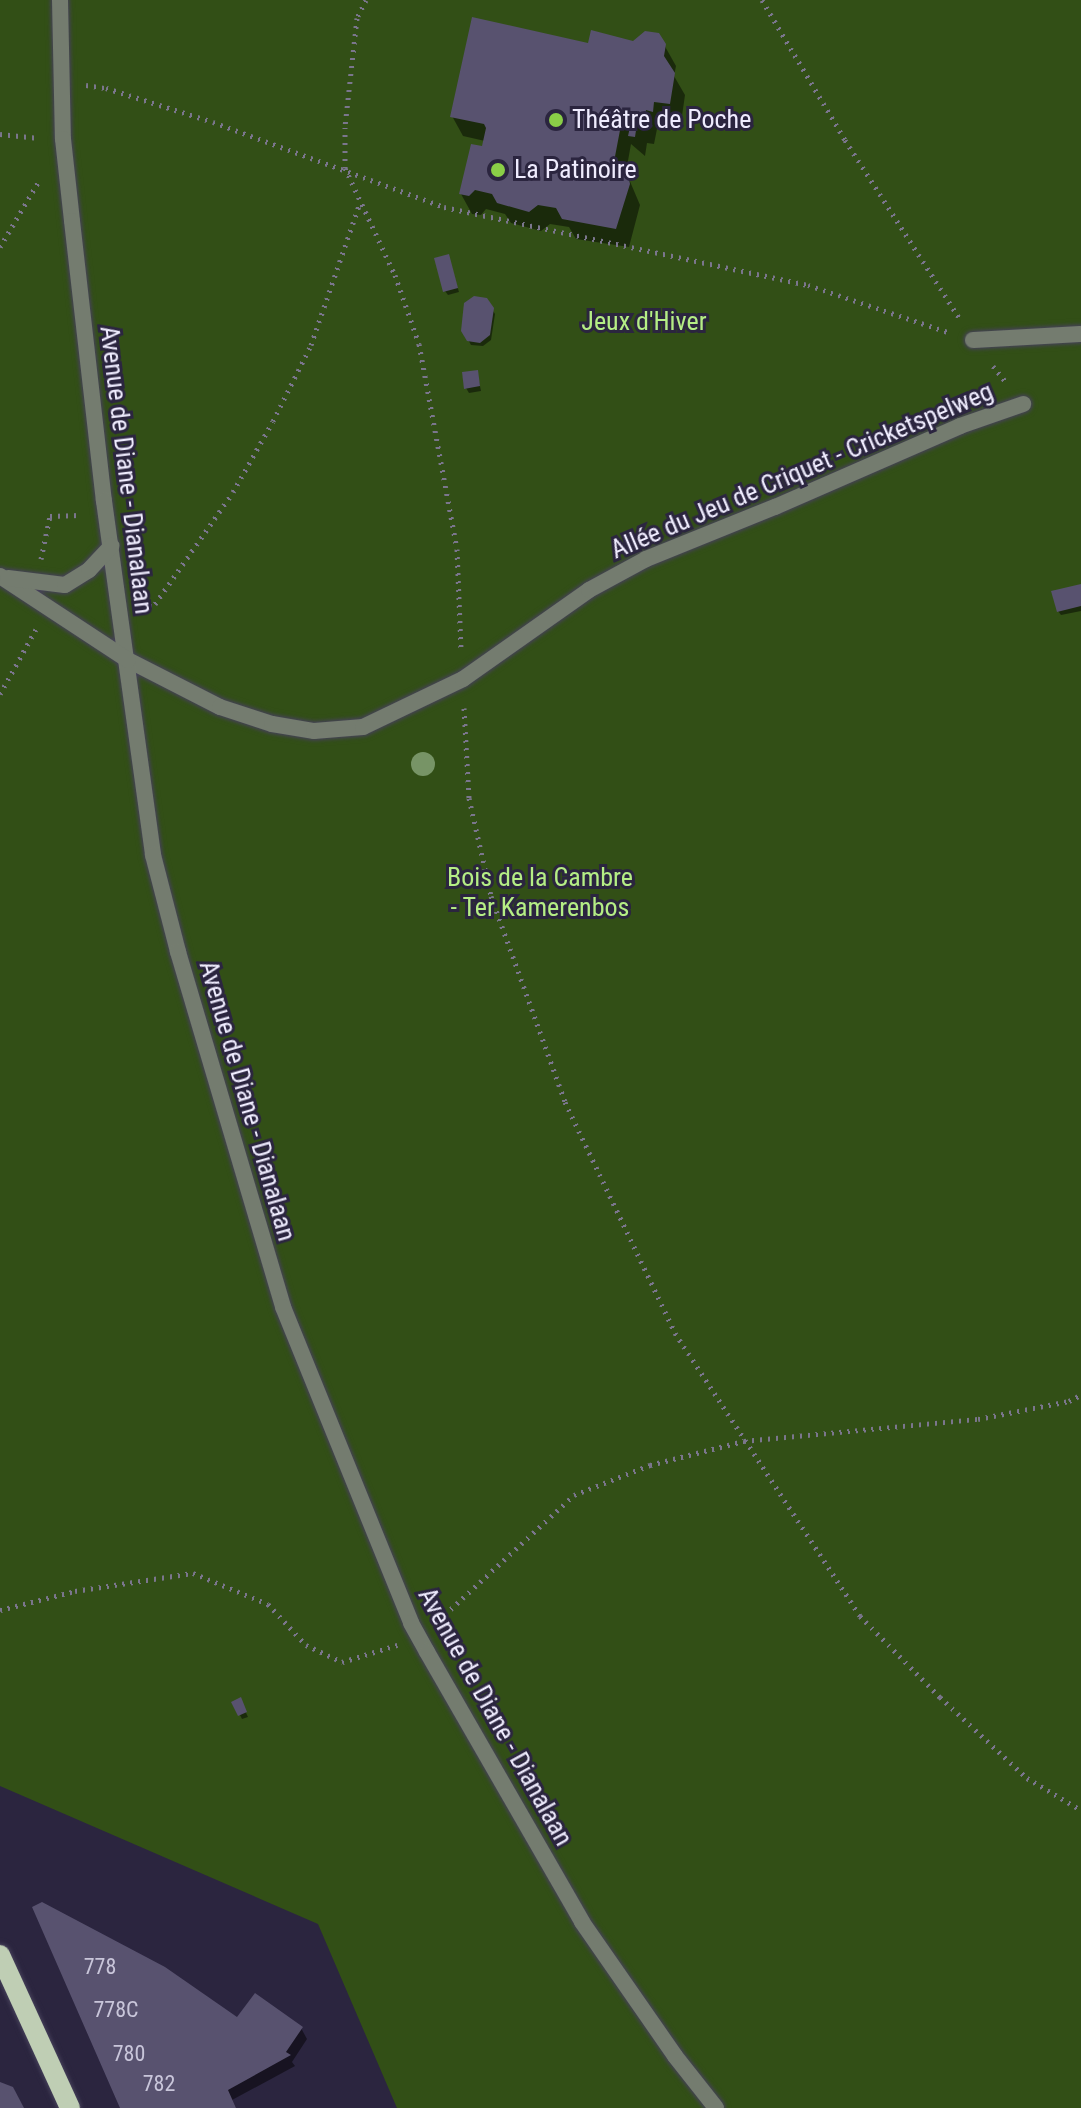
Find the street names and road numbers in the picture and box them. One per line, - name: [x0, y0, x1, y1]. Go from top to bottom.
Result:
- street label: Avenue de Diane - Dianalaan: [93, 324, 159, 616]
- street label: Allée du Jeu de Criquet - Cricketspelweg: [606, 376, 998, 566]
- street label: Avenue de Diane - Dianalaan: [192, 957, 302, 1245]
- street label: Avenue de Diane - Dianalaan: [411, 1583, 579, 1851]

